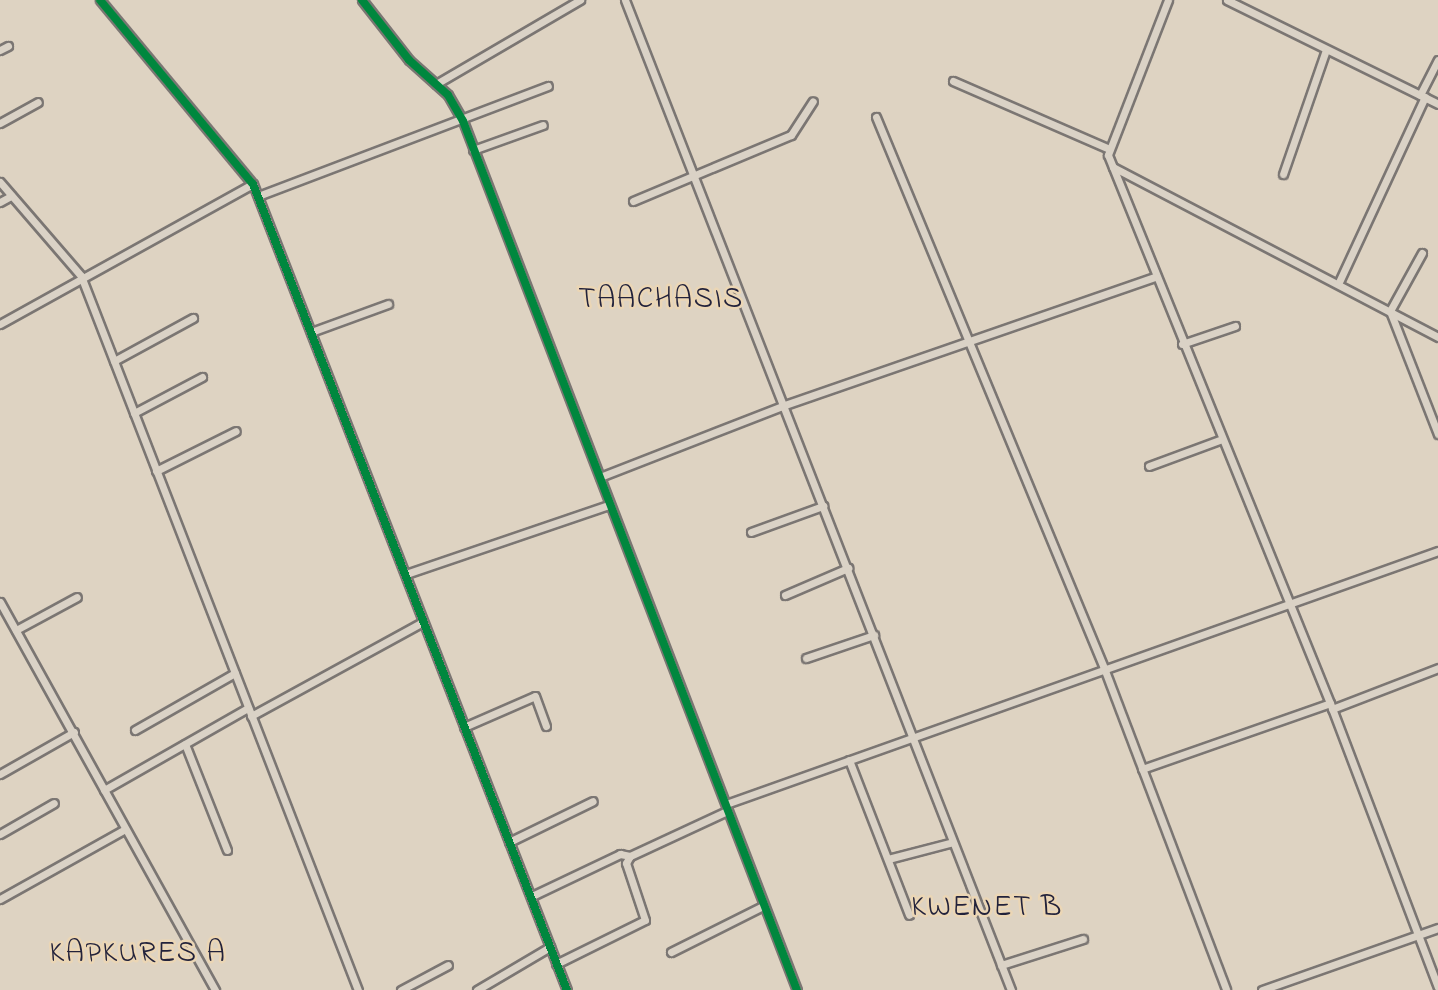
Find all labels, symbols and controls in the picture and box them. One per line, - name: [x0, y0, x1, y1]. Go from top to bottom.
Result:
- district label: TAACHASIS: [578, 282, 744, 318]
- district label: KWENET B: [911, 890, 1063, 926]
- district label: KAPKURES A: [49, 936, 227, 972]

